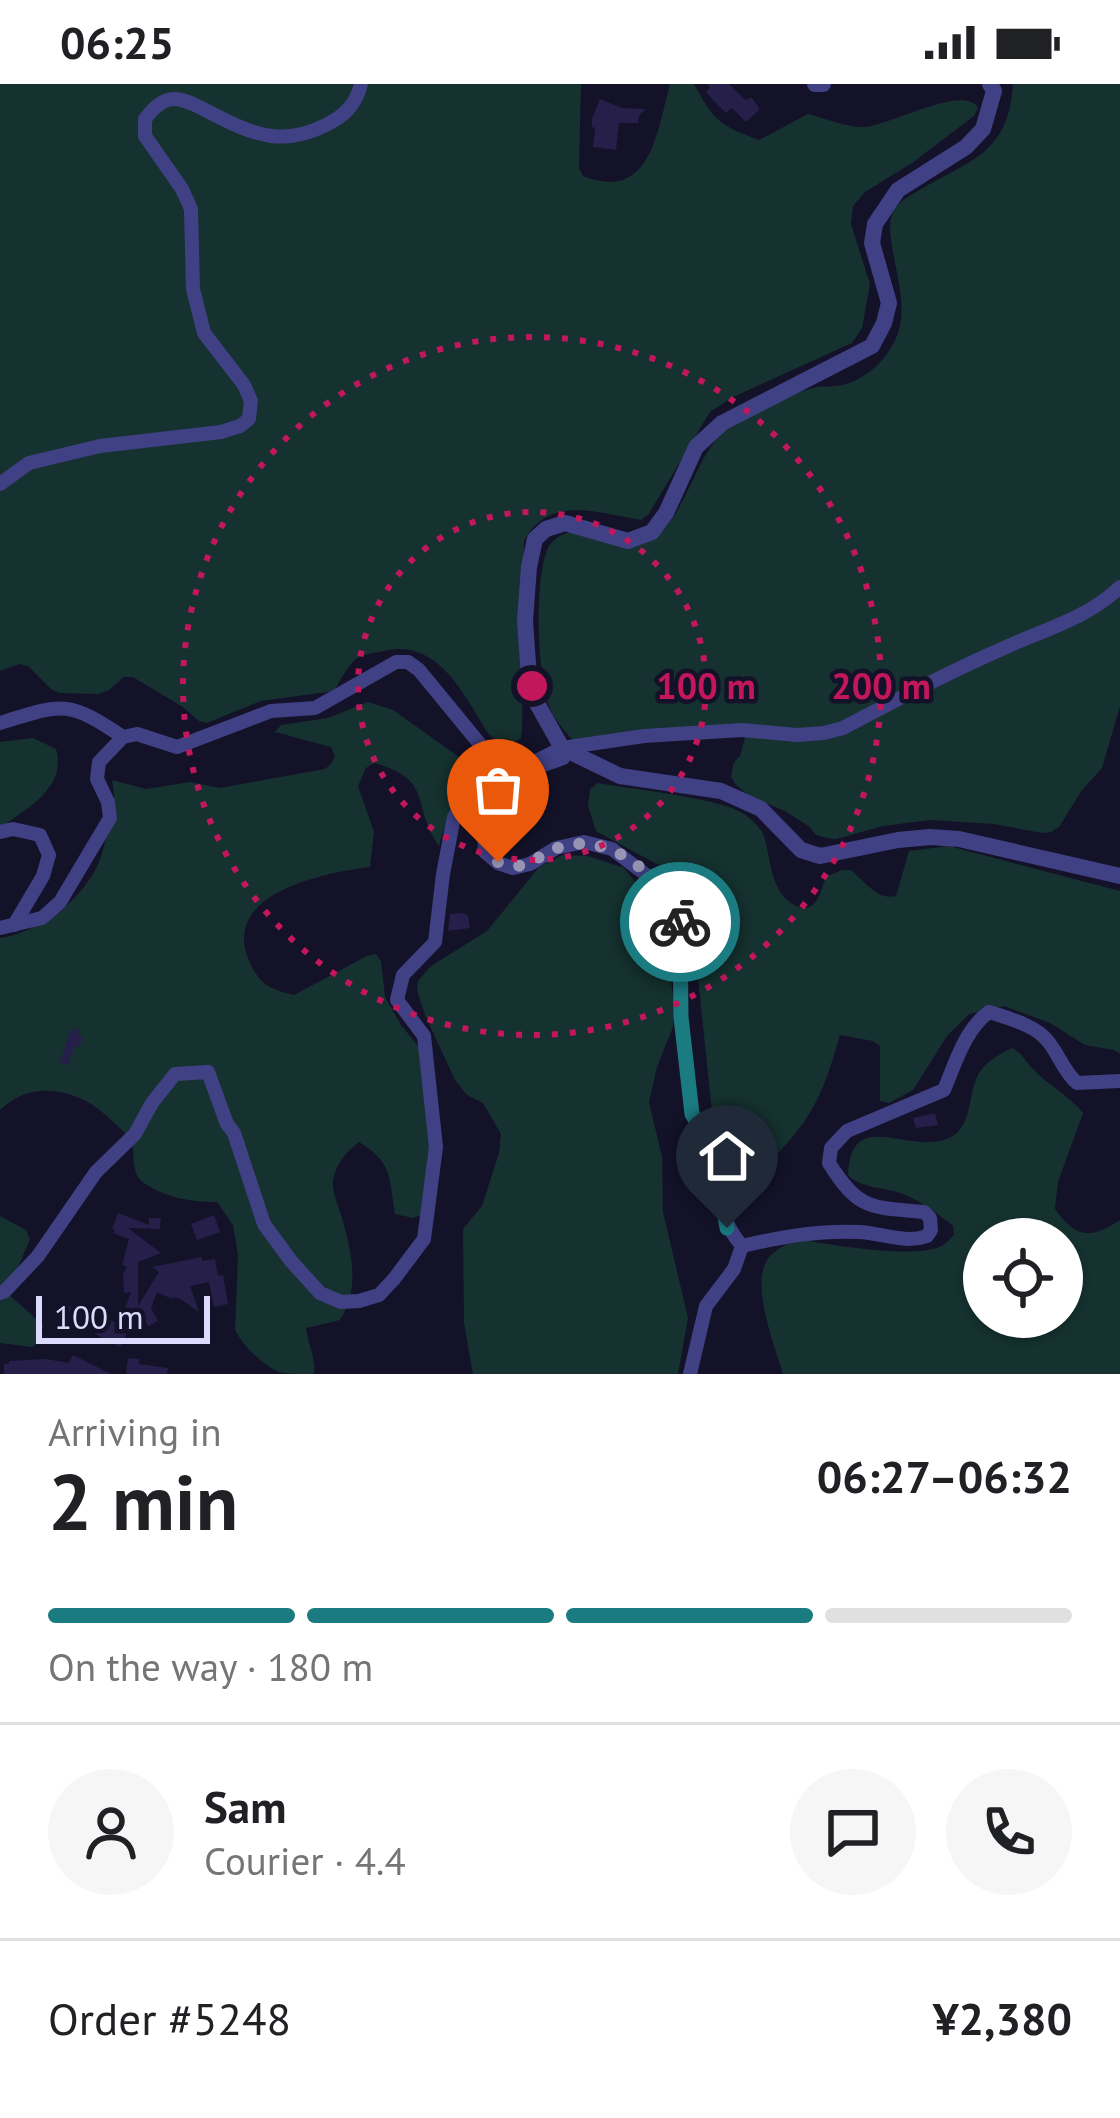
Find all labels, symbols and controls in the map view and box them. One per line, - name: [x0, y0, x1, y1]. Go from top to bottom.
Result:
- text: 06:25: [60, 13, 174, 71]
- text: 100 m: [656, 662, 756, 709]
- text: 200 m: [831, 662, 931, 709]
- centre of rings: [511, 665, 553, 707]
- pin: [447, 739, 549, 862]
- icon: bag: [465, 757, 531, 823]
- courier: [620, 862, 740, 982]
- icon: bike: [647, 889, 713, 955]
- pin: [676, 1105, 778, 1228]
- icon: home: [694, 1123, 760, 1189]
- map controls: [963, 1218, 1083, 1338]
- button: locate: [963, 1218, 1083, 1338]
- scale bar: [36, 1290, 210, 1343]
- text: 100 m: [54, 1295, 144, 1338]
- text: Arriving in: [48, 1406, 222, 1457]
- text: 06:27–06:32: [817, 1447, 1072, 1505]
- text: 2 min: [48, 1451, 238, 1552]
- text: On the way · 180 m: [48, 1641, 373, 1692]
- button: person: [48, 1769, 174, 1895]
- button: chat: [790, 1769, 916, 1895]
- button: phone: [946, 1769, 1072, 1895]
- text: Sam: [204, 1777, 286, 1835]
- text: Courier · 4.4: [204, 1835, 406, 1886]
- text: Order #5248: [48, 1989, 291, 2047]
- text: ¥2,380: [933, 1989, 1072, 2047]

